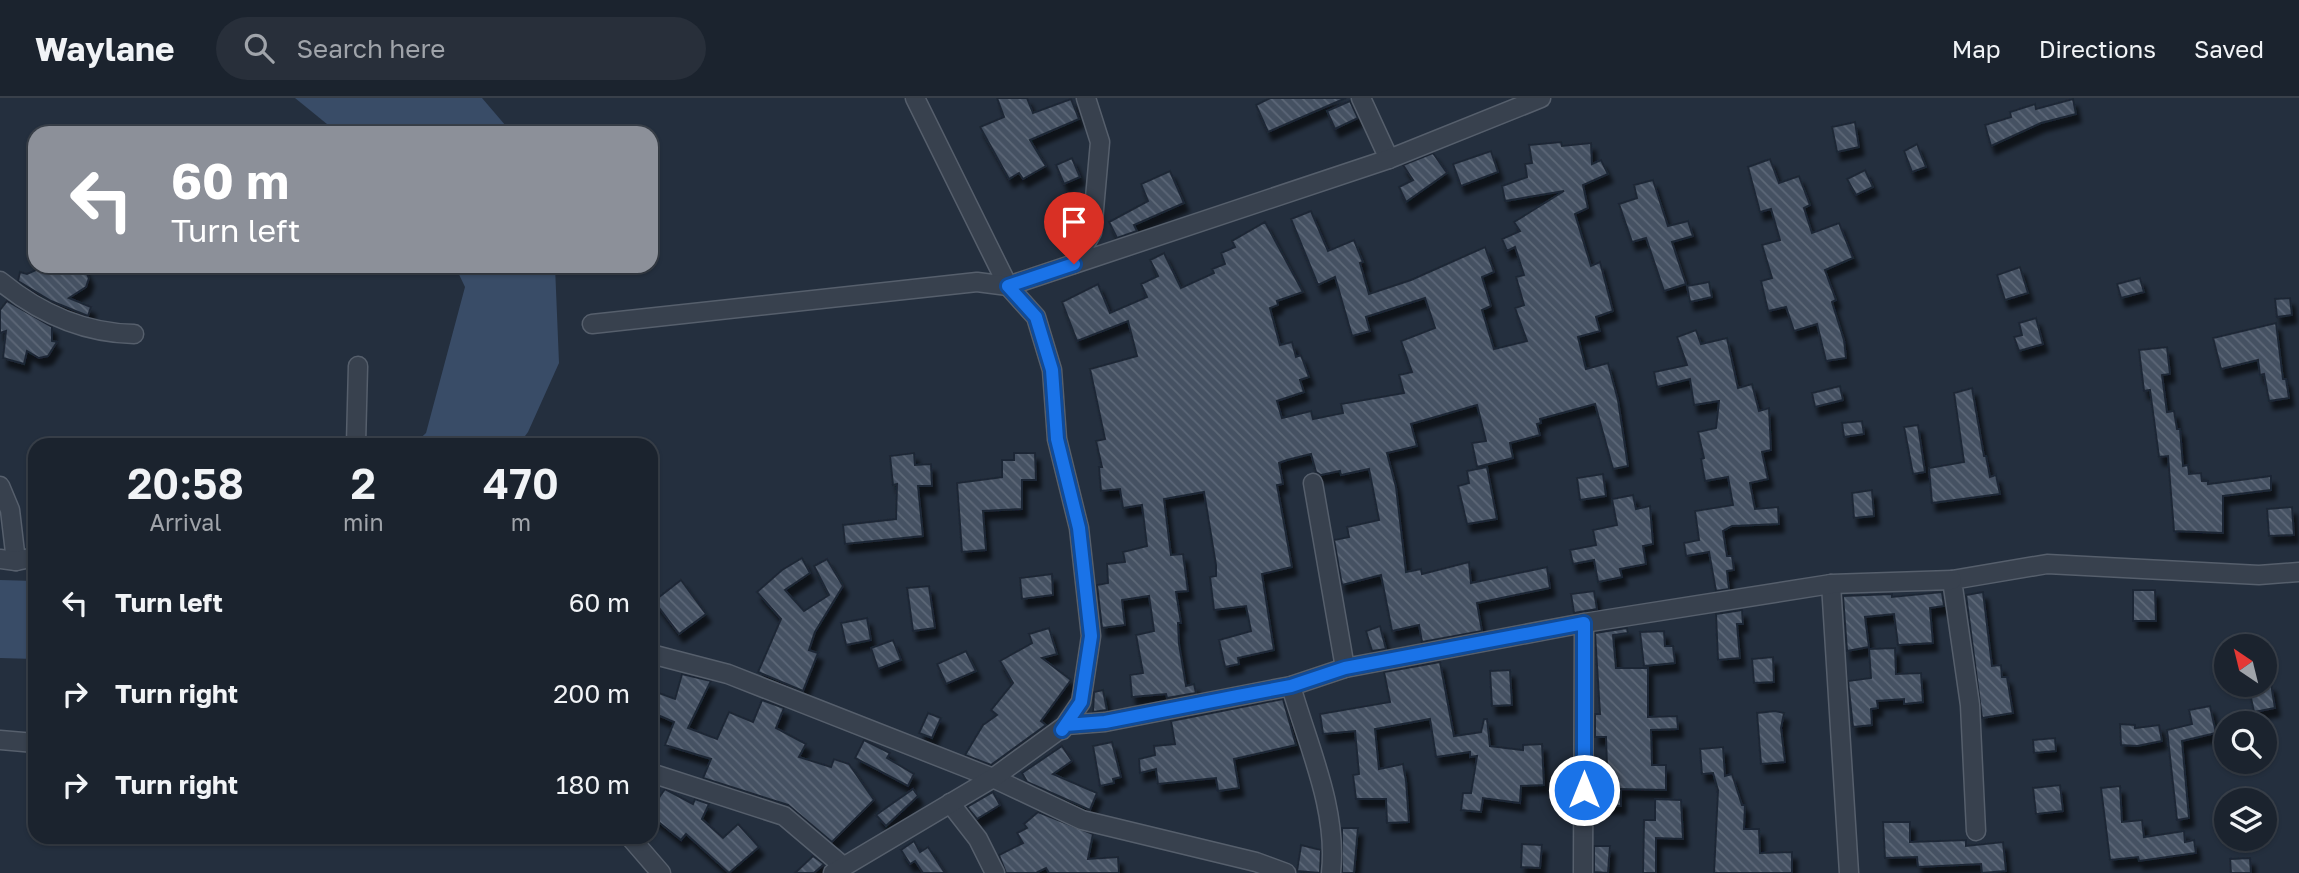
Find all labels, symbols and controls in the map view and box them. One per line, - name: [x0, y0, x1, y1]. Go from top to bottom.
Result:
- search box: [216, 17, 706, 80]
- text: Waylane: [35, 29, 174, 68]
- icon: search: [240, 29, 278, 67]
- text: Search here: [296, 33, 445, 64]
- text: Map: [1952, 34, 2001, 63]
- text: Directions: [2039, 34, 2156, 63]
- text: Saved: [2194, 34, 2264, 63]
- text: 60 m: [171, 151, 289, 210]
- icon: left: [56, 154, 147, 245]
- pin: [1044, 192, 1104, 264]
- icon: arrive: [1055, 203, 1093, 241]
- text: Turn left: [171, 211, 300, 249]
- text: 20:58: [127, 458, 244, 508]
- text: 2: [351, 458, 376, 508]
- text: 470: [483, 458, 559, 508]
- text: Arrival: [149, 508, 222, 536]
- text: min: [343, 508, 384, 536]
- text: m: [511, 508, 531, 536]
- icon: left: [56, 584, 94, 622]
- text: Turn left: [115, 587, 223, 618]
- text: 60 m: [569, 587, 630, 618]
- north arrow: [2214, 634, 2277, 696]
- map controls: [2214, 634, 2277, 851]
- icon: right: [56, 675, 94, 713]
- text: Turn right: [115, 678, 238, 709]
- text: 200 m: [553, 678, 630, 709]
- button: search: [2214, 711, 2277, 774]
- position arrow: [1547, 753, 1621, 827]
- icon: right: [56, 766, 94, 804]
- text: Turn right: [115, 769, 238, 800]
- text: 180 m: [556, 769, 630, 800]
- button: layers: [2214, 788, 2277, 851]

